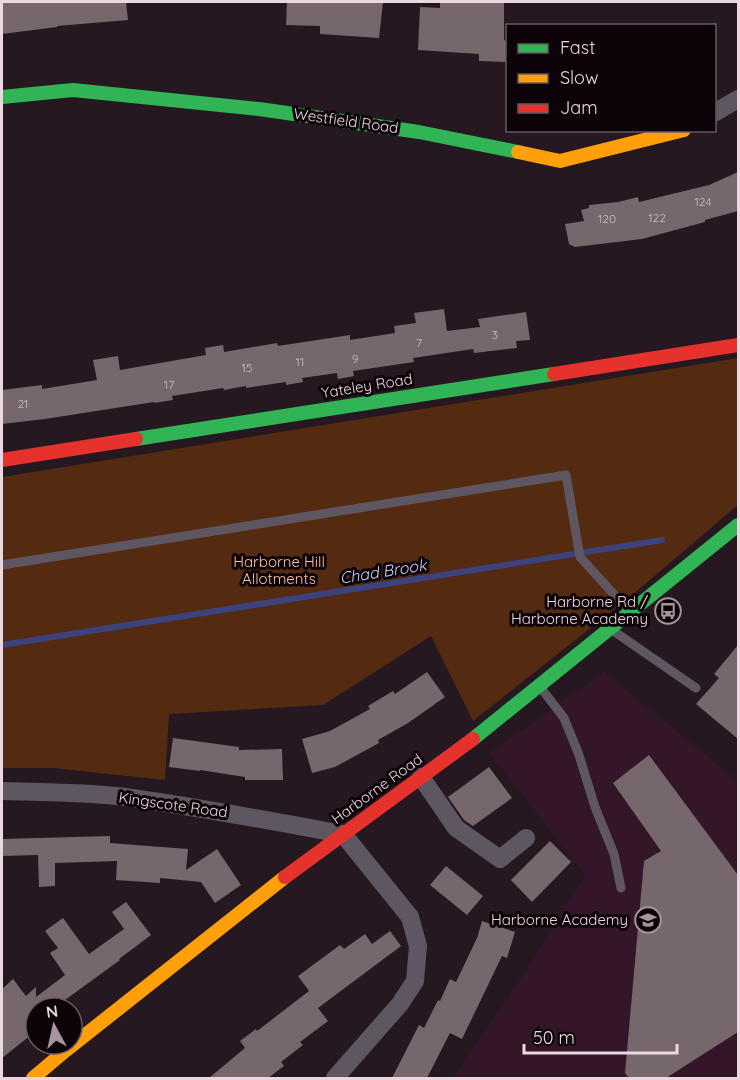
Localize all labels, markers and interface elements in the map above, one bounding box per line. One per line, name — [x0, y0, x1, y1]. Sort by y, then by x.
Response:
legend — [506, 24, 716, 132]
text: Fast — [560, 36, 595, 59]
text: Slow — [560, 66, 598, 89]
text: Jam — [560, 96, 598, 119]
street label: Westfield Road — [292, 104, 400, 137]
house number: 124 — [694, 194, 712, 209]
house number: 122 — [648, 210, 666, 225]
house number: 120 — [598, 211, 616, 226]
house number: 3 — [492, 327, 498, 342]
house number: 7 — [416, 335, 422, 350]
house number: 9 — [352, 351, 359, 366]
house number: 11 — [296, 354, 304, 369]
house number: 15 — [242, 360, 252, 375]
street label: Yateley Road — [320, 369, 414, 402]
house number: 17 — [164, 377, 174, 392]
house number: 21 — [17, 396, 29, 411]
park label: Harborne Hill Allotments — [233, 552, 325, 588]
water label: Chad Brook — [338, 554, 429, 588]
place label: Harborne Rd / Harborne Academy — [511, 592, 648, 628]
bus stop icon: Harborne Rd / Harborne Academy — [653, 596, 683, 626]
street label: Harborne Road — [327, 749, 426, 828]
street label: Kingscote Road — [117, 787, 229, 822]
school or university icon: Harborne Academy — [633, 905, 663, 935]
place label: Harborne Academy — [491, 910, 628, 929]
north arrow — [24, 996, 84, 1056]
text: N — [45, 1000, 59, 1022]
scale bar — [524, 1017, 677, 1055]
text: 50 m — [533, 1026, 575, 1049]

